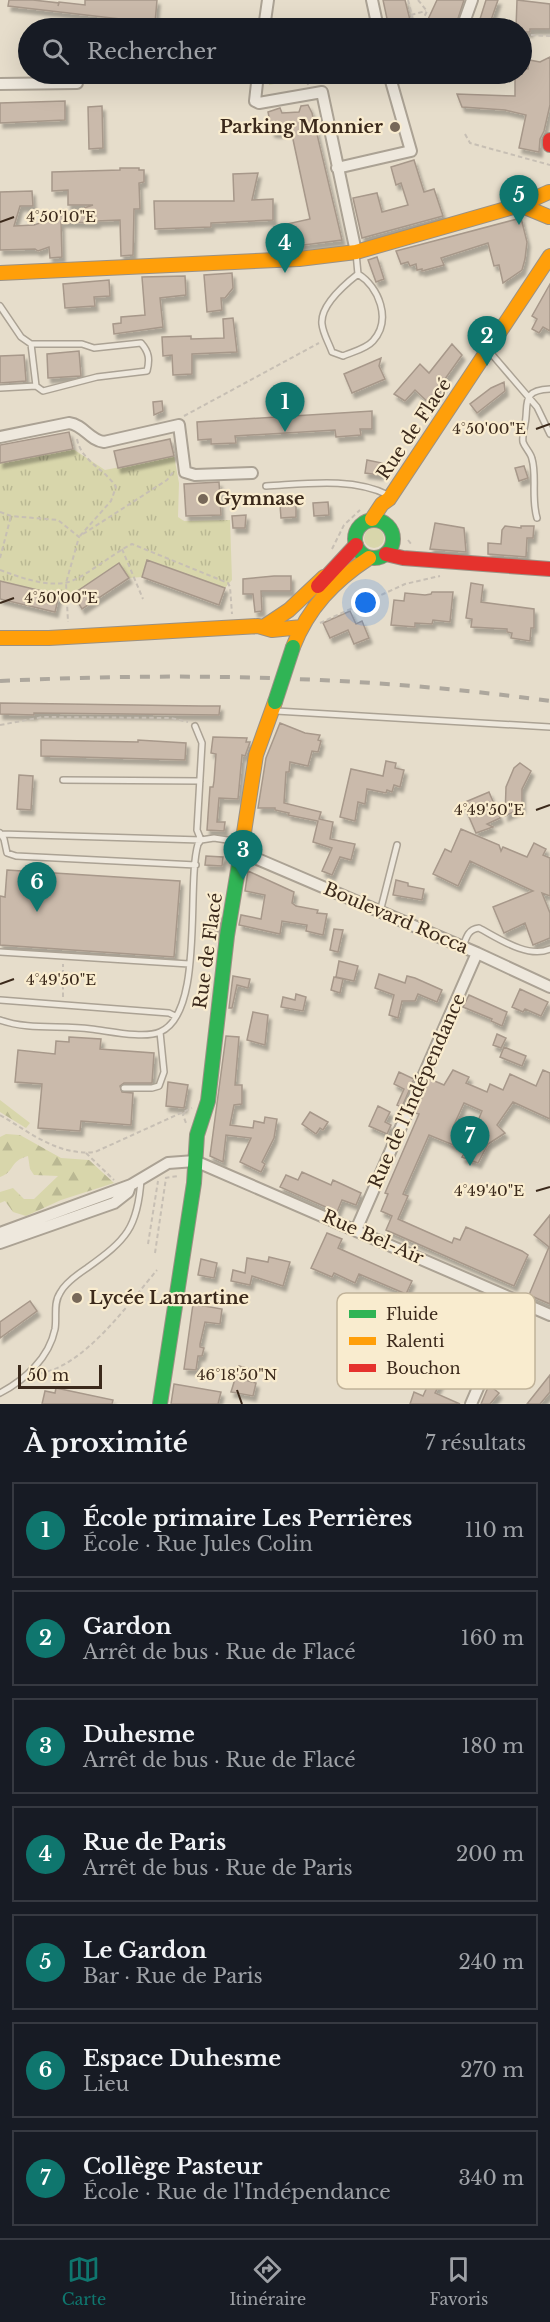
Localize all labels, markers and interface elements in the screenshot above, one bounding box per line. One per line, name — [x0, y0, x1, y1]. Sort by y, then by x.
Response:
search box — [18, 18, 532, 84]
icon: search — [39, 35, 72, 68]
text: Rechercher — [87, 38, 217, 65]
place label: Parking Monnier — [220, 116, 383, 138]
marker: Parking Monnier — [388, 120, 402, 134]
pin: 5 — [500, 176, 538, 225]
text: 4°50'10"E — [26, 207, 96, 226]
pin: 4 — [266, 224, 304, 273]
pin: 2 — [468, 316, 506, 366]
street label: Rue de Flacé — [372, 374, 456, 484]
pin: 1 — [266, 382, 304, 432]
text: 4°50'00"E — [452, 419, 526, 438]
place label: Gymnase — [215, 488, 305, 510]
marker: Gymnase — [196, 492, 210, 506]
text: 4°50'00"E — [24, 588, 98, 607]
your location — [351, 588, 380, 617]
text: 4°49'50"E — [454, 800, 524, 819]
pin: 3 — [224, 830, 262, 880]
pin: 6 — [18, 862, 57, 912]
street label: Boulevard Rocca — [320, 878, 472, 958]
street label: Rue de Flacé — [189, 891, 227, 1011]
text: 4°49'50"E — [26, 970, 96, 989]
street label: Rue de l'Indépendance — [364, 990, 470, 1192]
pin: 7 — [450, 1116, 490, 1166]
text: 4°49'40"E — [454, 1181, 524, 1200]
street label: Rue Bel-Air — [319, 1205, 427, 1269]
place label: Lycée Lamartine — [89, 1287, 249, 1309]
marker: Lycée Lamartine — [70, 1291, 84, 1305]
legend — [337, 1293, 535, 1389]
text: Fluide — [386, 1304, 438, 1324]
text: Ralenti — [386, 1331, 445, 1351]
text: Bouchon — [386, 1358, 461, 1378]
scale bar — [18, 1362, 102, 1390]
text: 50 m — [27, 1365, 69, 1385]
text: 46°18'50"N — [197, 1365, 277, 1384]
text: À proximité — [24, 1427, 188, 1459]
text: 7 résultats — [425, 1431, 526, 1455]
text: École primaire Les Perrières — [83, 1505, 412, 1532]
text: 1 — [41, 1518, 50, 1542]
text: 110 m — [465, 1518, 524, 1542]
text: École · Rue Jules Colin — [83, 1532, 313, 1556]
text: Gardon — [83, 1613, 172, 1640]
text: 2 — [39, 1626, 52, 1650]
text: 160 m — [461, 1626, 524, 1650]
text: Arrêt de bus · Rue de Flacé — [83, 1640, 356, 1664]
text: Duhesme — [83, 1721, 195, 1748]
text: 3 — [39, 1734, 52, 1758]
text: 180 m — [461, 1734, 524, 1758]
text: Arrêt de bus · Rue de Flacé — [83, 1748, 356, 1772]
text: Rue de Paris — [83, 1829, 226, 1856]
text: 4 — [39, 1842, 52, 1866]
text: 200 m — [456, 1842, 524, 1866]
text: Arrêt de bus · Rue de Paris — [83, 1856, 353, 1880]
text: Le Gardon — [83, 1937, 207, 1964]
text: 5 — [40, 1950, 51, 1974]
text: 240 m — [459, 1950, 524, 1974]
text: Bar · Rue de Paris — [83, 1964, 263, 1988]
text: Espace Duhesme — [83, 2045, 281, 2072]
text: 6 — [39, 2058, 52, 2082]
text: 270 m — [460, 2058, 524, 2082]
text: Lieu — [83, 2072, 129, 2096]
text: Collège Pasteur — [83, 2153, 262, 2180]
text: 7 — [40, 2166, 51, 2190]
text: 340 m — [459, 2166, 524, 2190]
text: École · Rue de l'Indépendance — [83, 2180, 391, 2204]
tab: Carte — [62, 2253, 106, 2309]
tab: Itinéraire — [229, 2253, 306, 2309]
tab: Favoris — [429, 2253, 488, 2309]

